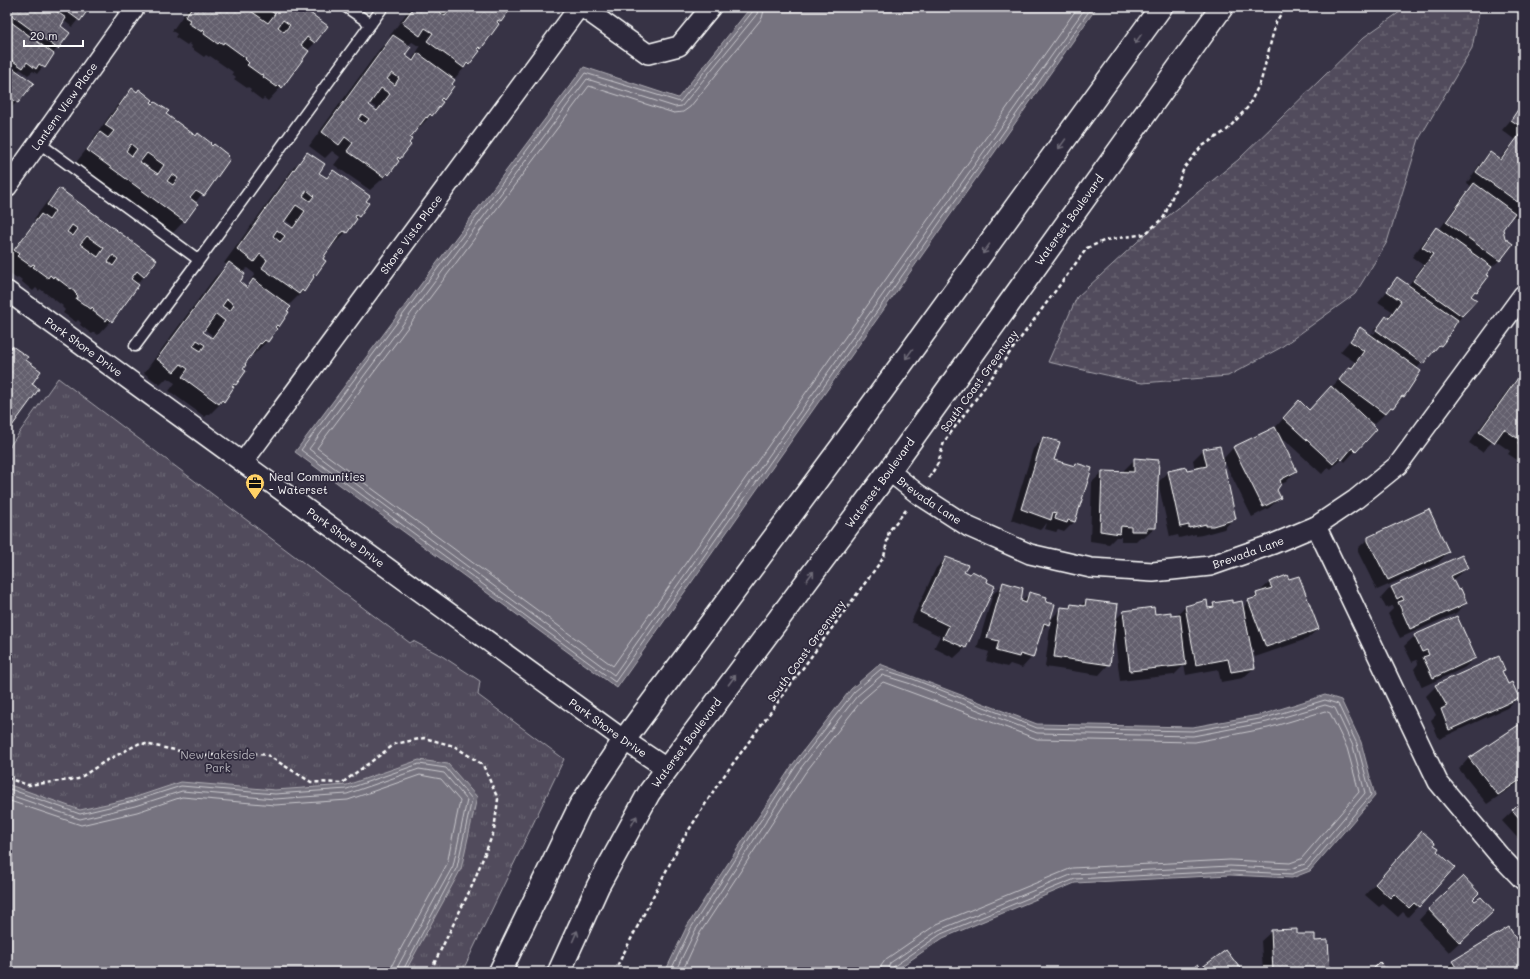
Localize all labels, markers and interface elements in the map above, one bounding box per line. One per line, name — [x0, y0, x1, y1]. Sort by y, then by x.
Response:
scale bar — [24, 22, 83, 48]
text: 20 m — [30, 27, 58, 43]
one-way arrow — [1134, 33, 1142, 44]
street label: Lantern View Place — [28, 59, 100, 153]
one-way arrow — [1058, 138, 1066, 149]
street label: Waterset Boulevard — [1031, 171, 1106, 268]
street label: Shore Vista Place — [376, 191, 445, 277]
one-way arrow — [981, 243, 990, 254]
street label: Park Shore Drive — [42, 313, 126, 380]
street label: South Coast Greenway — [936, 326, 1021, 435]
one-way arrow — [905, 348, 913, 359]
street label: Waterset Boulevard — [841, 435, 918, 531]
place label: Neal Communities - Waterset — [269, 469, 365, 497]
office icon: Neal Communities - Waterset — [244, 472, 266, 500]
street label: Brevada Lane — [895, 473, 965, 527]
street label: Park Shore Drive — [304, 504, 388, 571]
street label: Brevada Lane — [1210, 532, 1286, 572]
one-way arrow — [806, 571, 814, 582]
street label: South Coast Greenway — [763, 596, 848, 705]
one-way arrow — [728, 675, 737, 686]
street label: Park Shore Drive — [566, 695, 650, 760]
street label: Waterset Boulevard — [648, 695, 724, 791]
park label: New Lakeside Park — [181, 747, 256, 775]
one-way arrow — [630, 815, 638, 827]
one-way arrow — [572, 931, 579, 943]

